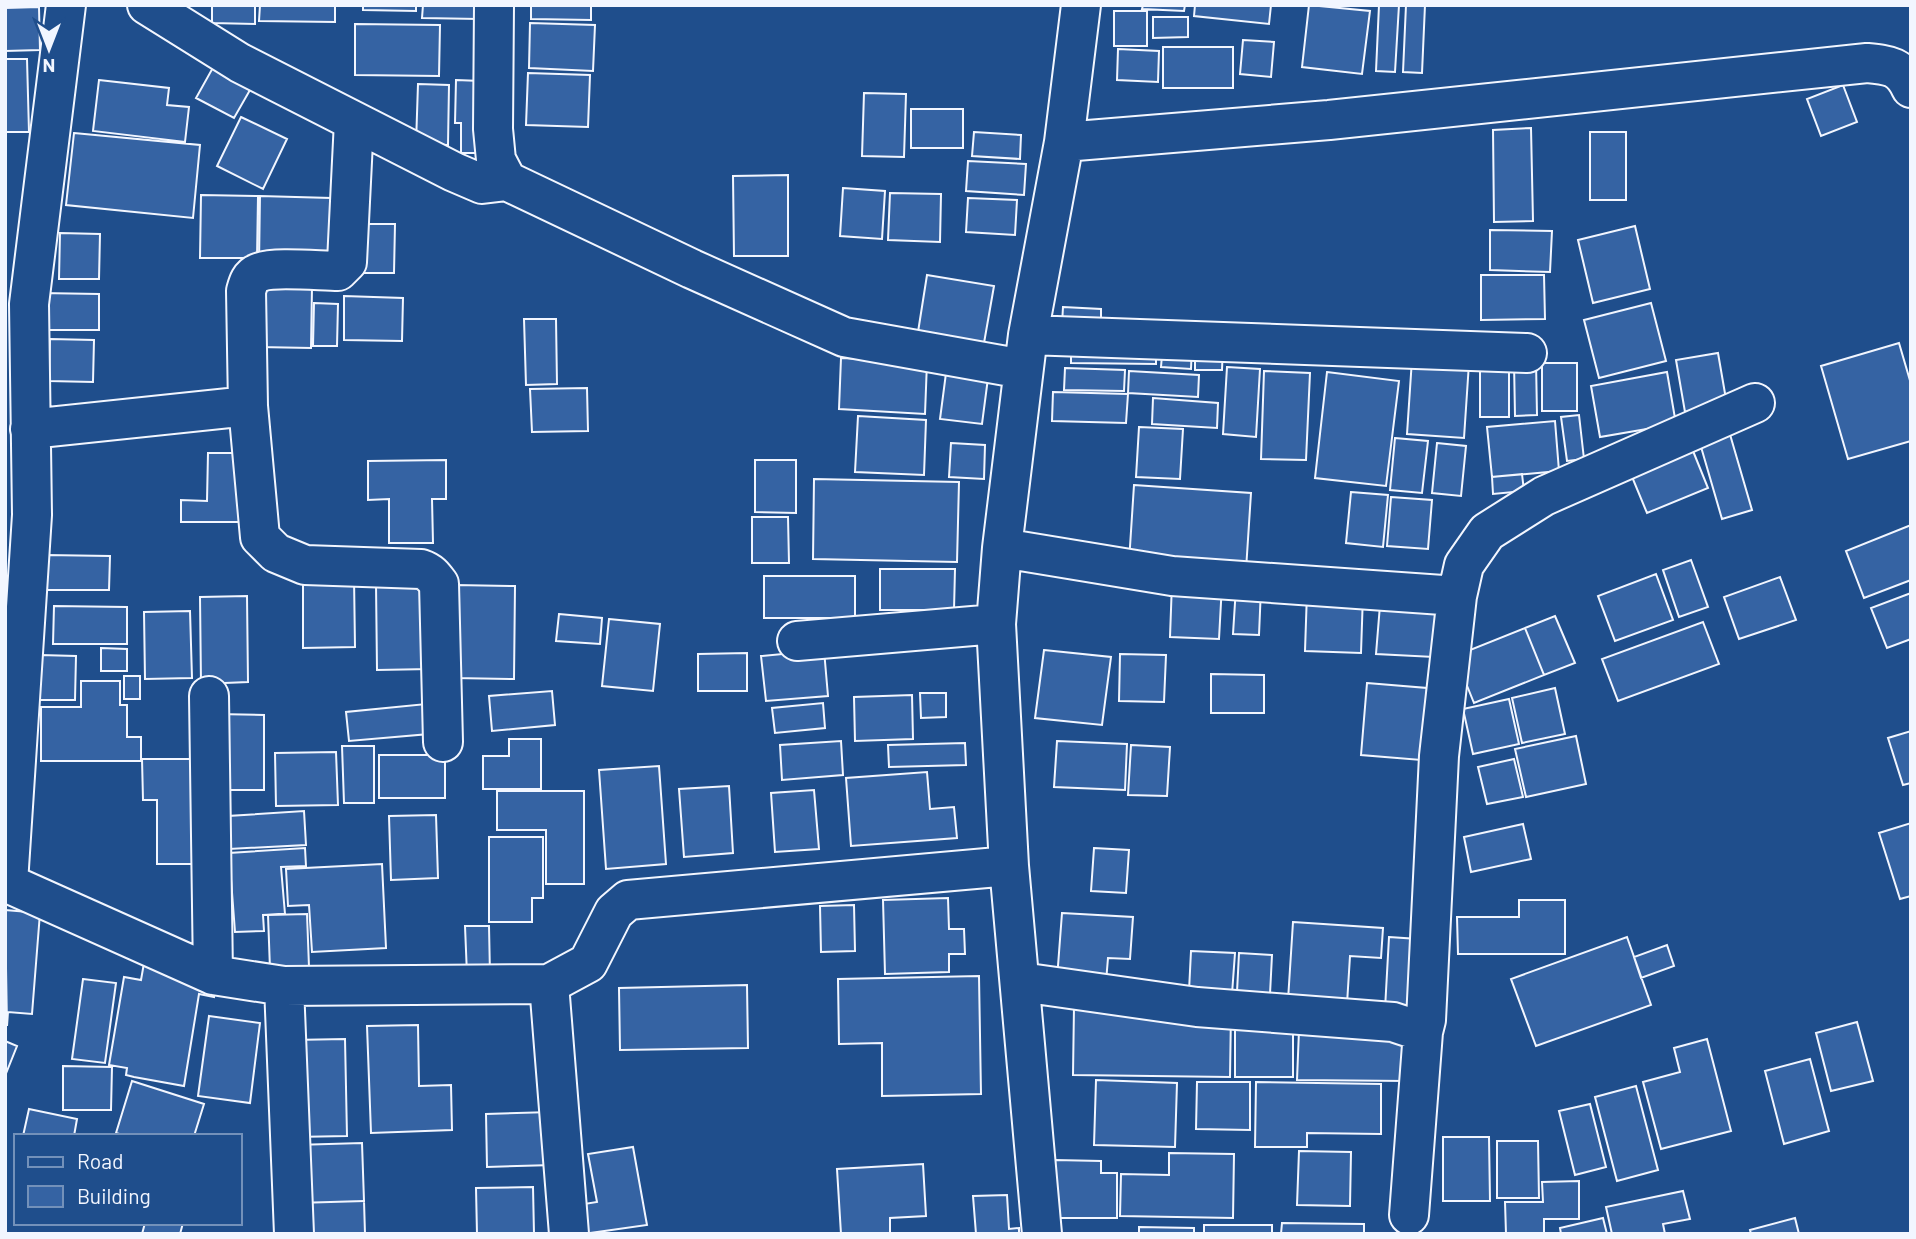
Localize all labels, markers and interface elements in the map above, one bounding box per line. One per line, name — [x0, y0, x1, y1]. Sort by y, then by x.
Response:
north arrow — [14, 14, 84, 84]
text: N — [43, 55, 55, 78]
legend — [14, 1134, 242, 1225]
text: Road — [77, 1148, 123, 1173]
text: Building — [77, 1183, 151, 1208]

